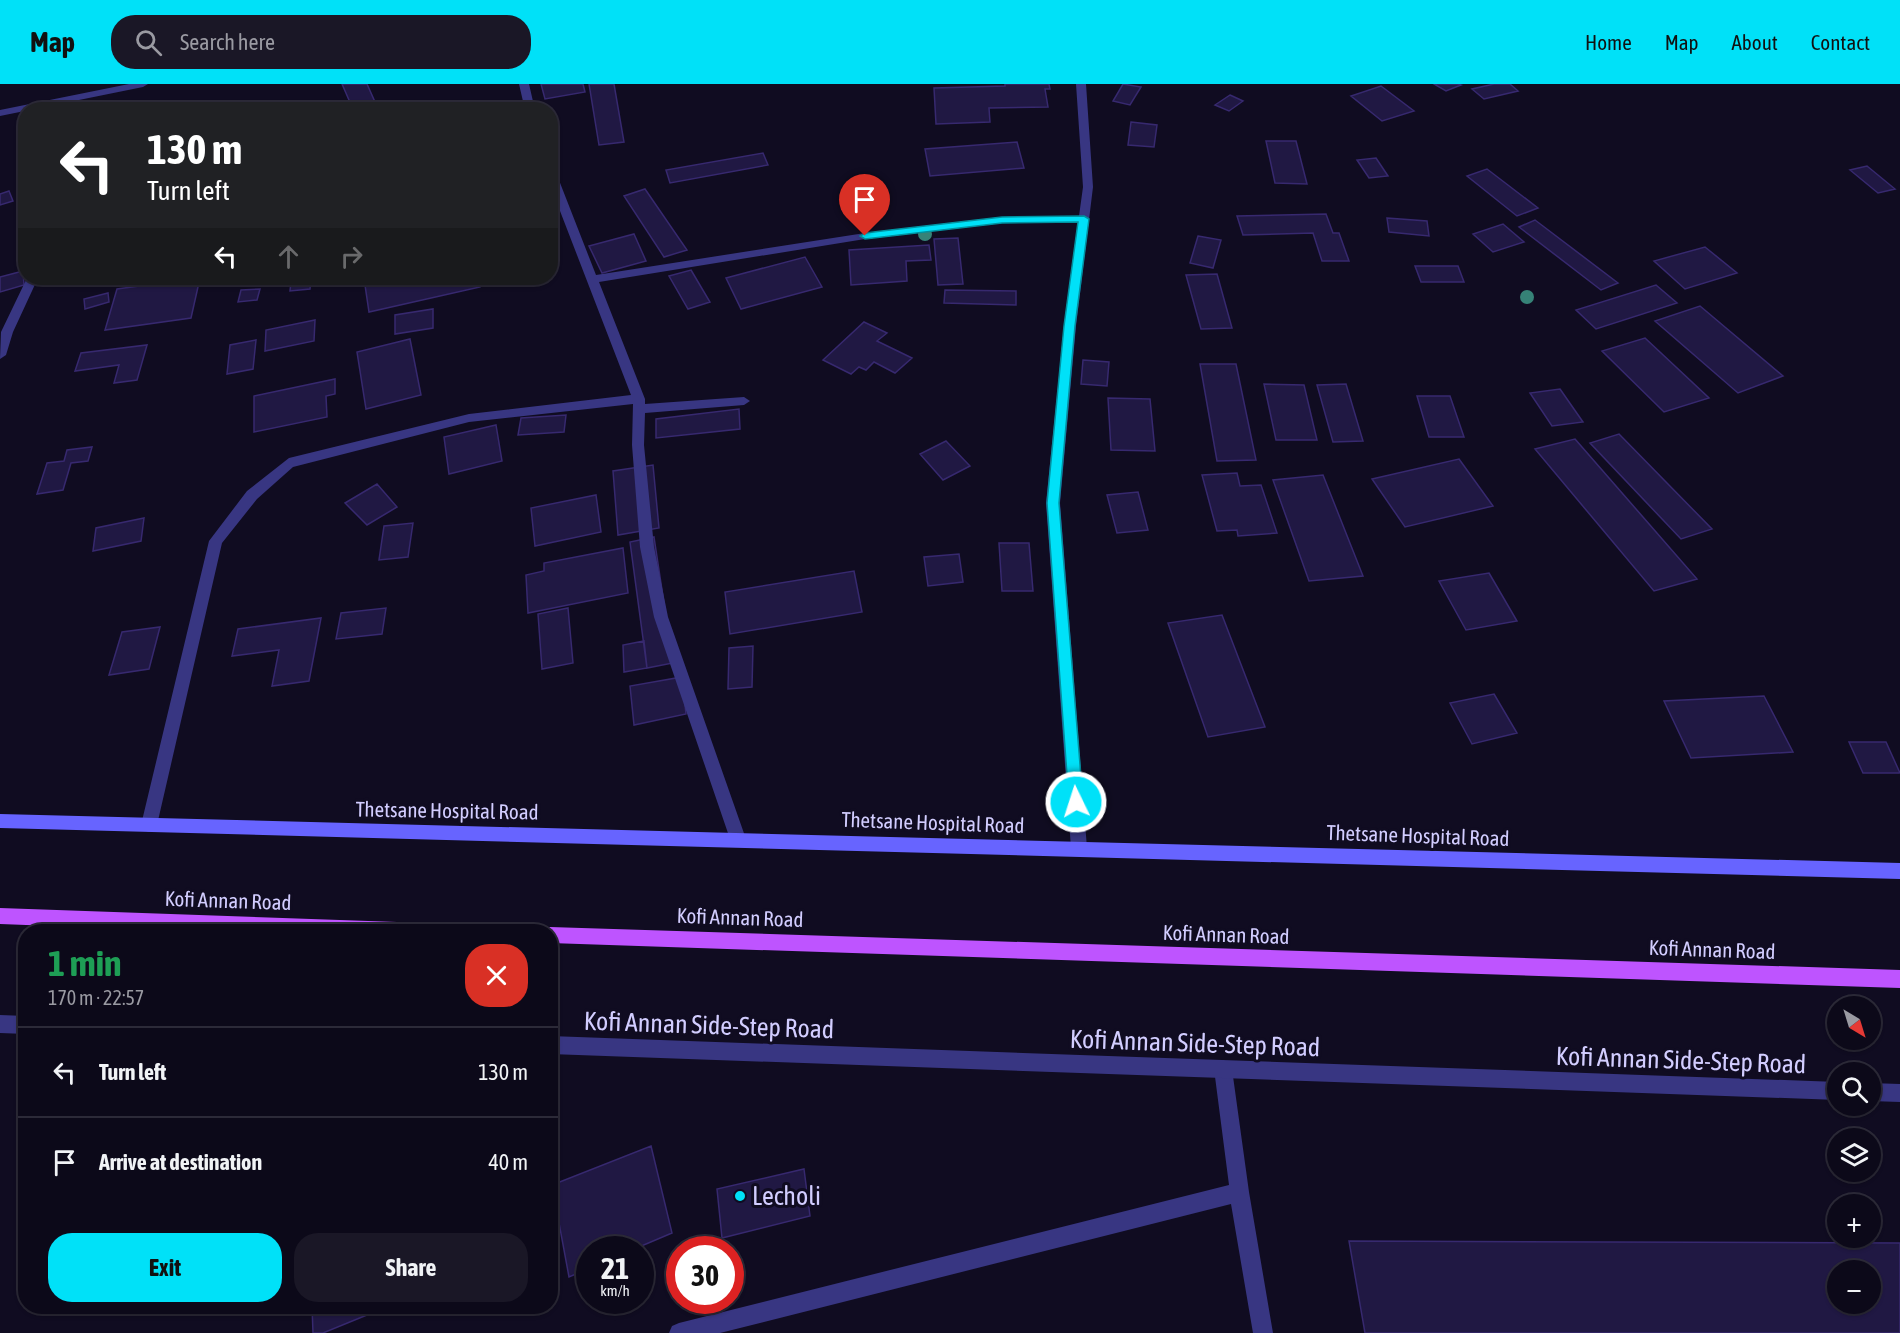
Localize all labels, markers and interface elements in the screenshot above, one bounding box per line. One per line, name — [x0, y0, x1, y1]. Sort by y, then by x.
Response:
search box — [111, 15, 531, 69]
text: Map — [30, 26, 75, 58]
icon: search — [132, 26, 165, 59]
text: Search here — [180, 29, 275, 55]
text: Home — [1585, 30, 1632, 54]
text: Map — [1665, 30, 1699, 54]
text: About — [1732, 30, 1778, 54]
text: Contact — [1811, 30, 1870, 54]
text: 130 m — [147, 125, 242, 173]
icon: left — [48, 126, 126, 204]
pin — [839, 174, 890, 236]
text: Turn left — [147, 175, 230, 206]
icon: arrive — [848, 183, 881, 216]
icon: left — [209, 240, 242, 273]
icon: ahead — [272, 240, 305, 273]
icon: right — [335, 240, 368, 273]
position arrow — [1044, 770, 1108, 834]
street label: Thetsane Hospital Road — [355, 796, 539, 824]
street label: Thetsane Hospital Road — [841, 807, 1025, 837]
street label: Thetsane Hospital Road — [1326, 820, 1510, 850]
street label: Kofi Annan Road — [164, 886, 292, 914]
street label: Kofi Annan Road — [676, 903, 804, 931]
street label: Kofi Annan Road — [1162, 920, 1290, 948]
street label: Kofi Annan Road — [1648, 935, 1776, 963]
text: 1 min — [48, 942, 122, 984]
button: close — [465, 944, 528, 1007]
text: 170 m · 22:57 — [48, 986, 144, 1009]
north arrow — [1827, 996, 1881, 1050]
map controls — [1827, 996, 1881, 1314]
street label: Kofi Annan Side-Step Road — [583, 1006, 835, 1044]
street label: Kofi Annan Side-Step Road — [1069, 1024, 1321, 1062]
street label: Kofi Annan Side-Step Road — [1555, 1041, 1807, 1079]
icon: left — [48, 1056, 81, 1089]
text: Turn left — [99, 1059, 166, 1085]
text: 130 m — [478, 1059, 528, 1085]
button: search — [1827, 1062, 1881, 1116]
button: layers — [1827, 1128, 1881, 1182]
icon: arrive — [48, 1146, 81, 1179]
text: Arrive at destination — [99, 1149, 262, 1175]
text: 40 m — [488, 1149, 528, 1175]
place label: Lecholi — [752, 1181, 821, 1211]
marker: Lecholi — [733, 1189, 747, 1203]
button: + — [1827, 1194, 1881, 1248]
button: Exit — [48, 1233, 282, 1302]
button: Share — [294, 1233, 528, 1302]
speed limit sign: 30 — [666, 1236, 744, 1314]
text: 21 — [601, 1251, 629, 1285]
button: − — [1827, 1260, 1881, 1314]
text: km/h — [600, 1282, 630, 1299]

